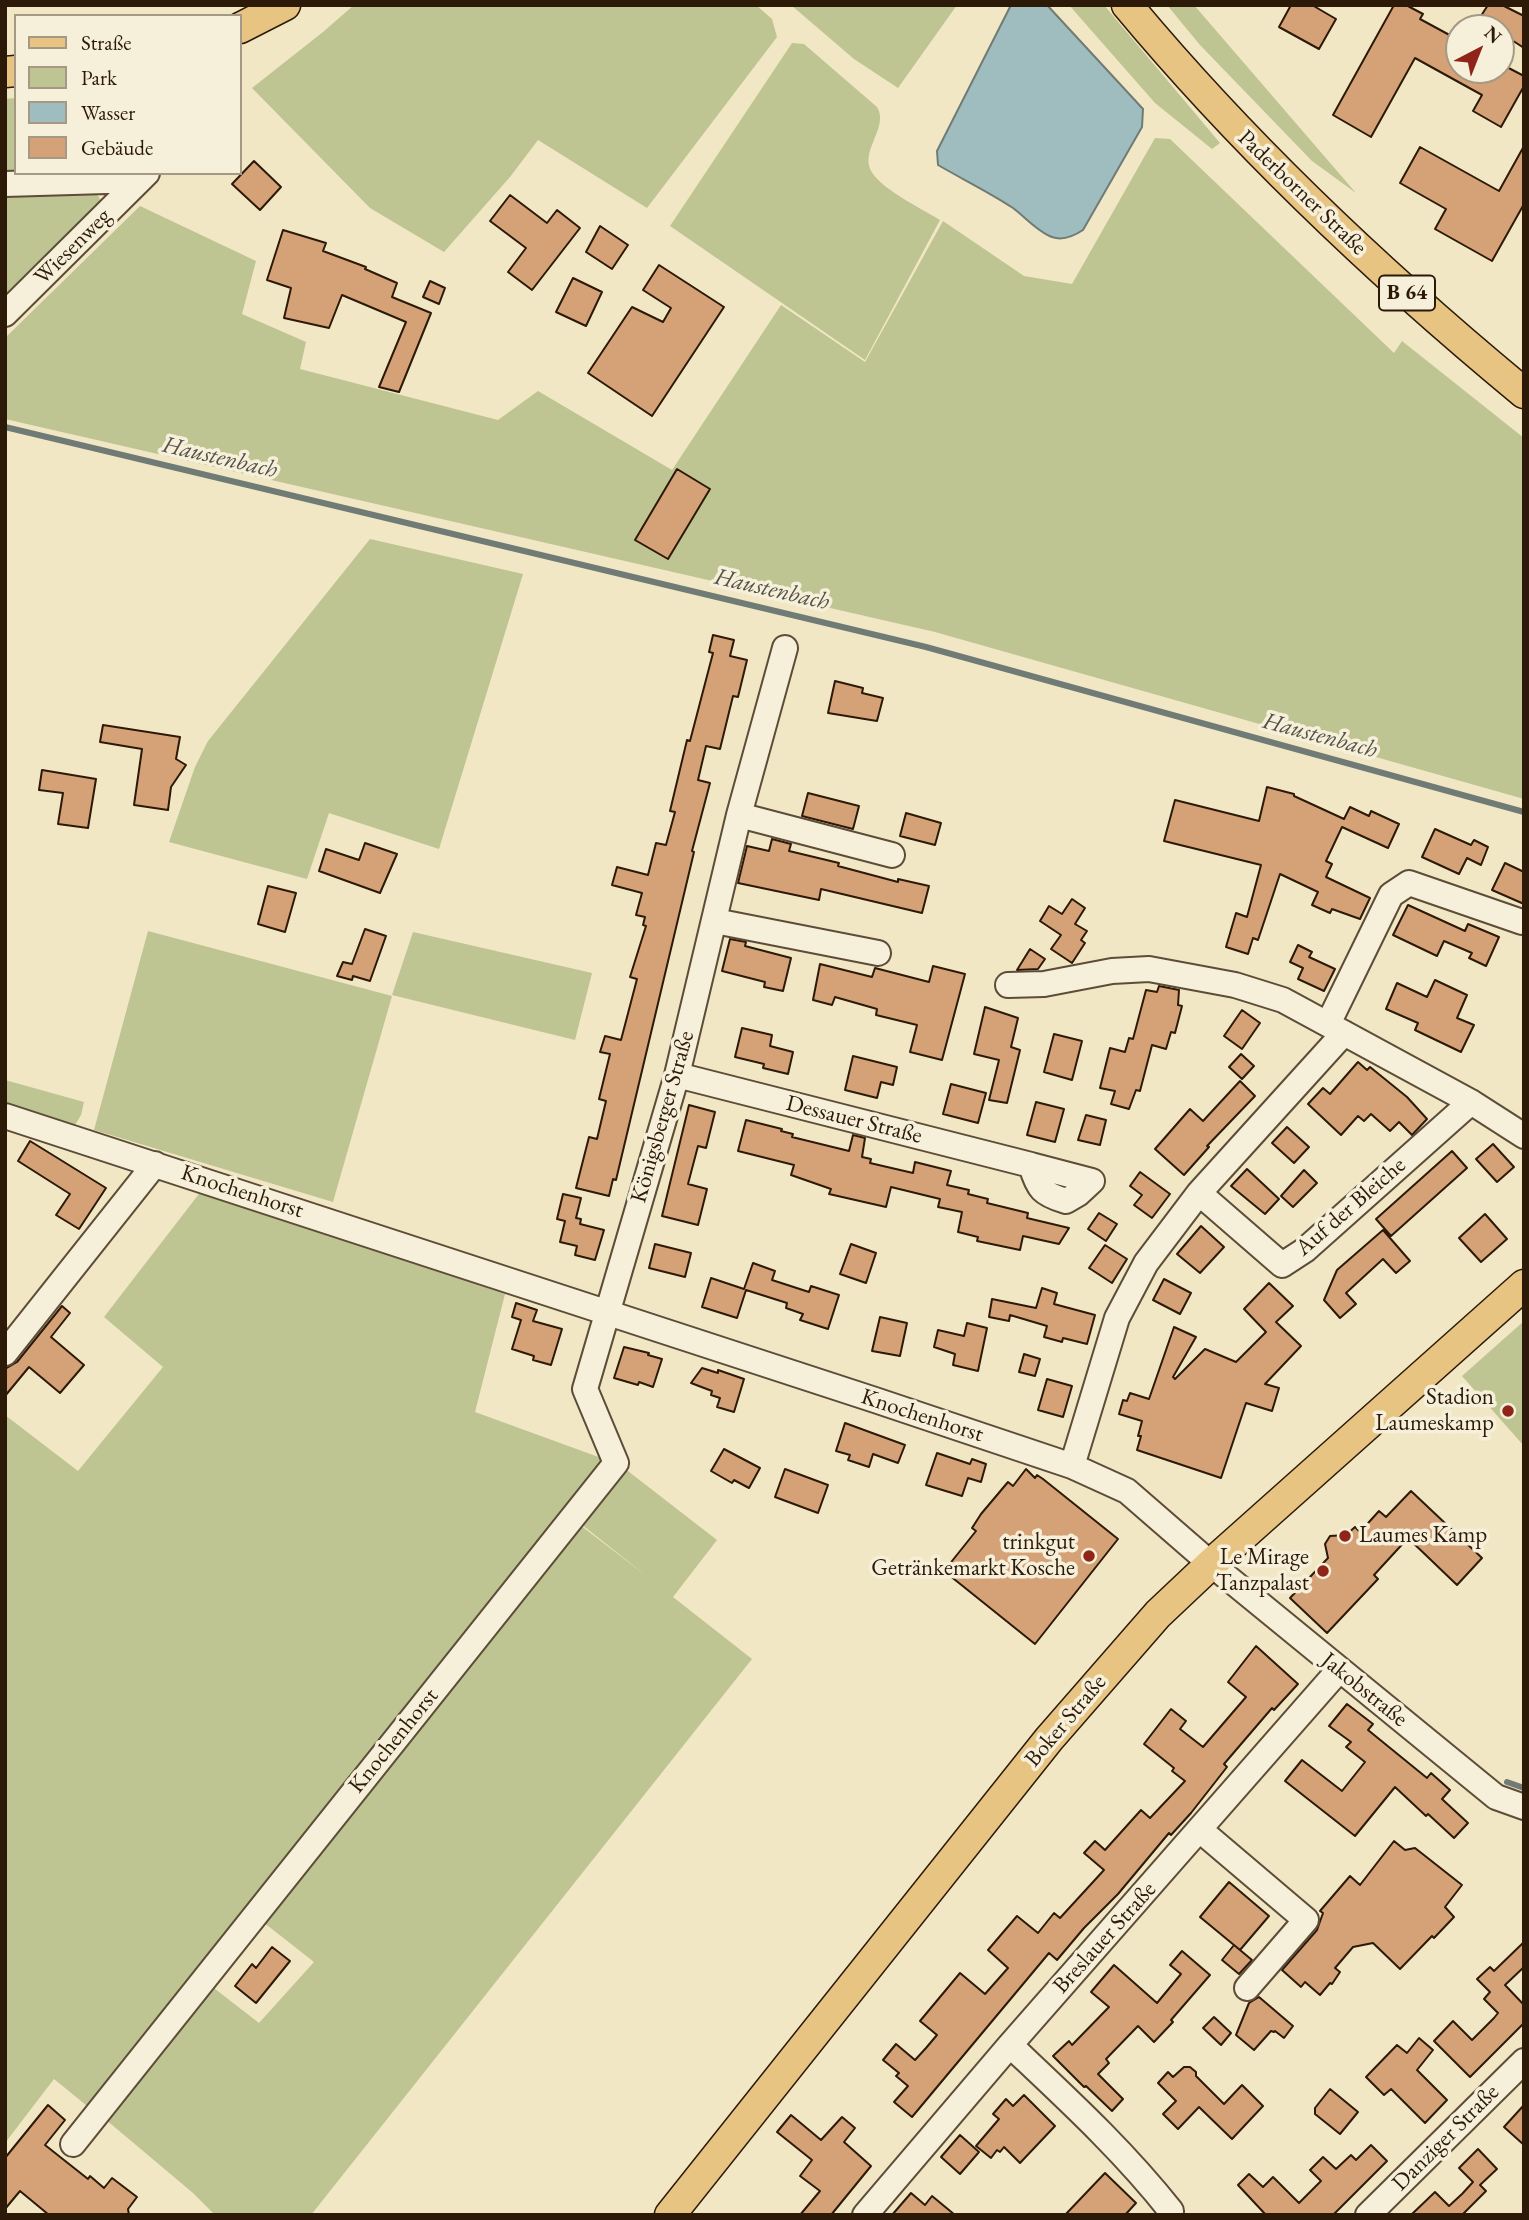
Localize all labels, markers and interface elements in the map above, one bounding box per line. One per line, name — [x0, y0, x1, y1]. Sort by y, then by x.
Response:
legend — [14, 14, 242, 175]
north arrow — [1445, 14, 1515, 84]
text: N — [1479, 20, 1507, 49]
text: Straße — [81, 29, 132, 56]
text: Park — [81, 64, 117, 91]
text: Wasser — [81, 99, 135, 126]
street label: Paderborner Straße — [1232, 124, 1372, 262]
text: Gebäude — [81, 134, 153, 161]
street label: Wiesenweg — [29, 203, 117, 291]
road number: B 64 — [1379, 276, 1435, 310]
water label: Haustenbach — [160, 431, 280, 485]
water label: Haustenbach — [712, 563, 832, 617]
water label: Haustenbach — [1260, 707, 1380, 765]
street label: Königsberger Straße — [625, 1028, 701, 1206]
street label: Dessauer Straße — [783, 1090, 925, 1150]
street label: Auf der Bleiche — [1290, 1152, 1412, 1262]
street label: Knochenhorst — [177, 1159, 307, 1225]
street label: Knochenhorst — [857, 1383, 987, 1449]
place label: Stadion Laumeskamp — [1375, 1384, 1494, 1438]
marker: Stadion Laumeskamp — [1500, 1403, 1516, 1419]
place label: Laumes Kamp — [1359, 1522, 1487, 1550]
marker: Laumes Kamp — [1337, 1528, 1353, 1544]
place label: trinkgut Getränkemarkt Kosche — [871, 1529, 1075, 1583]
place label: Le Mirage Tanzpalast — [1216, 1544, 1309, 1598]
marker: trinkgut Getränkemarkt Kosche — [1081, 1548, 1097, 1564]
marker: Le Mirage Tanzpalast — [1315, 1563, 1331, 1579]
street label: Jakobstraße — [1315, 1647, 1413, 1733]
street label: Boker Straße — [1019, 1669, 1113, 1773]
street label: Knochenhorst — [343, 1683, 445, 1799]
street label: Breslauer Straße — [1048, 1876, 1162, 2000]
street label: Danziger Straße — [1387, 2079, 1505, 2197]

